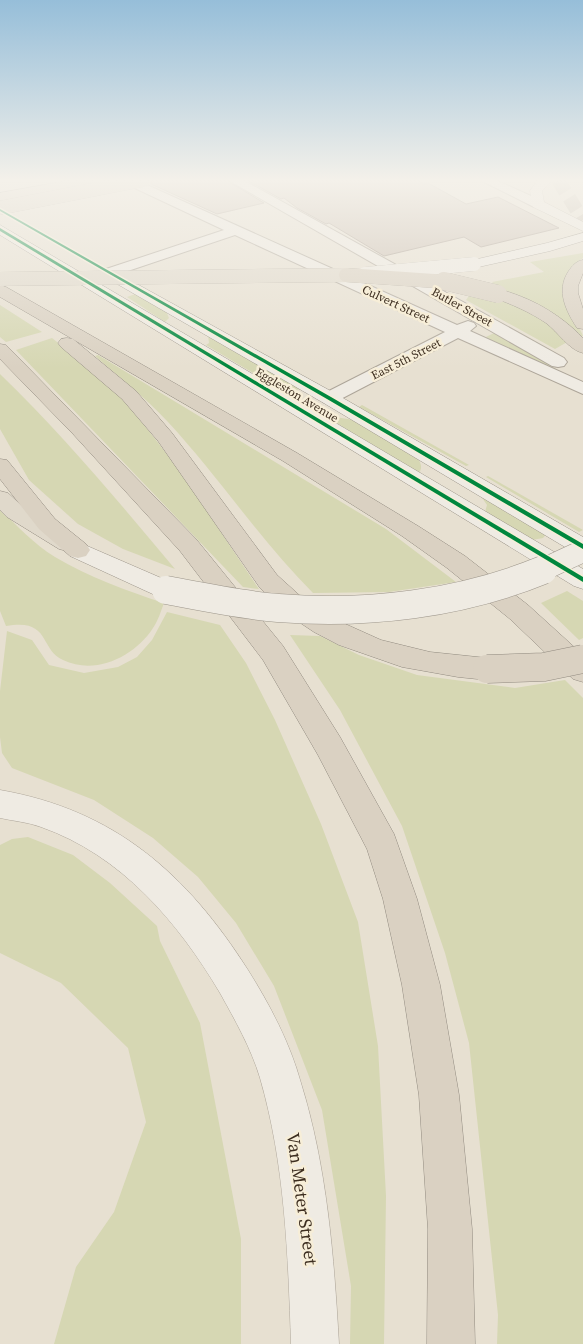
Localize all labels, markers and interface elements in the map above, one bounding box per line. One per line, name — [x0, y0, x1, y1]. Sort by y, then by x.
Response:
street label: Culvert Street — [360, 281, 432, 327]
street label: Butler Street — [429, 284, 495, 330]
street label: East 5th Street — [368, 335, 444, 383]
street label: Eggleston Avenue — [253, 364, 341, 426]
street label: Van Meter Street — [281, 1131, 324, 1267]

